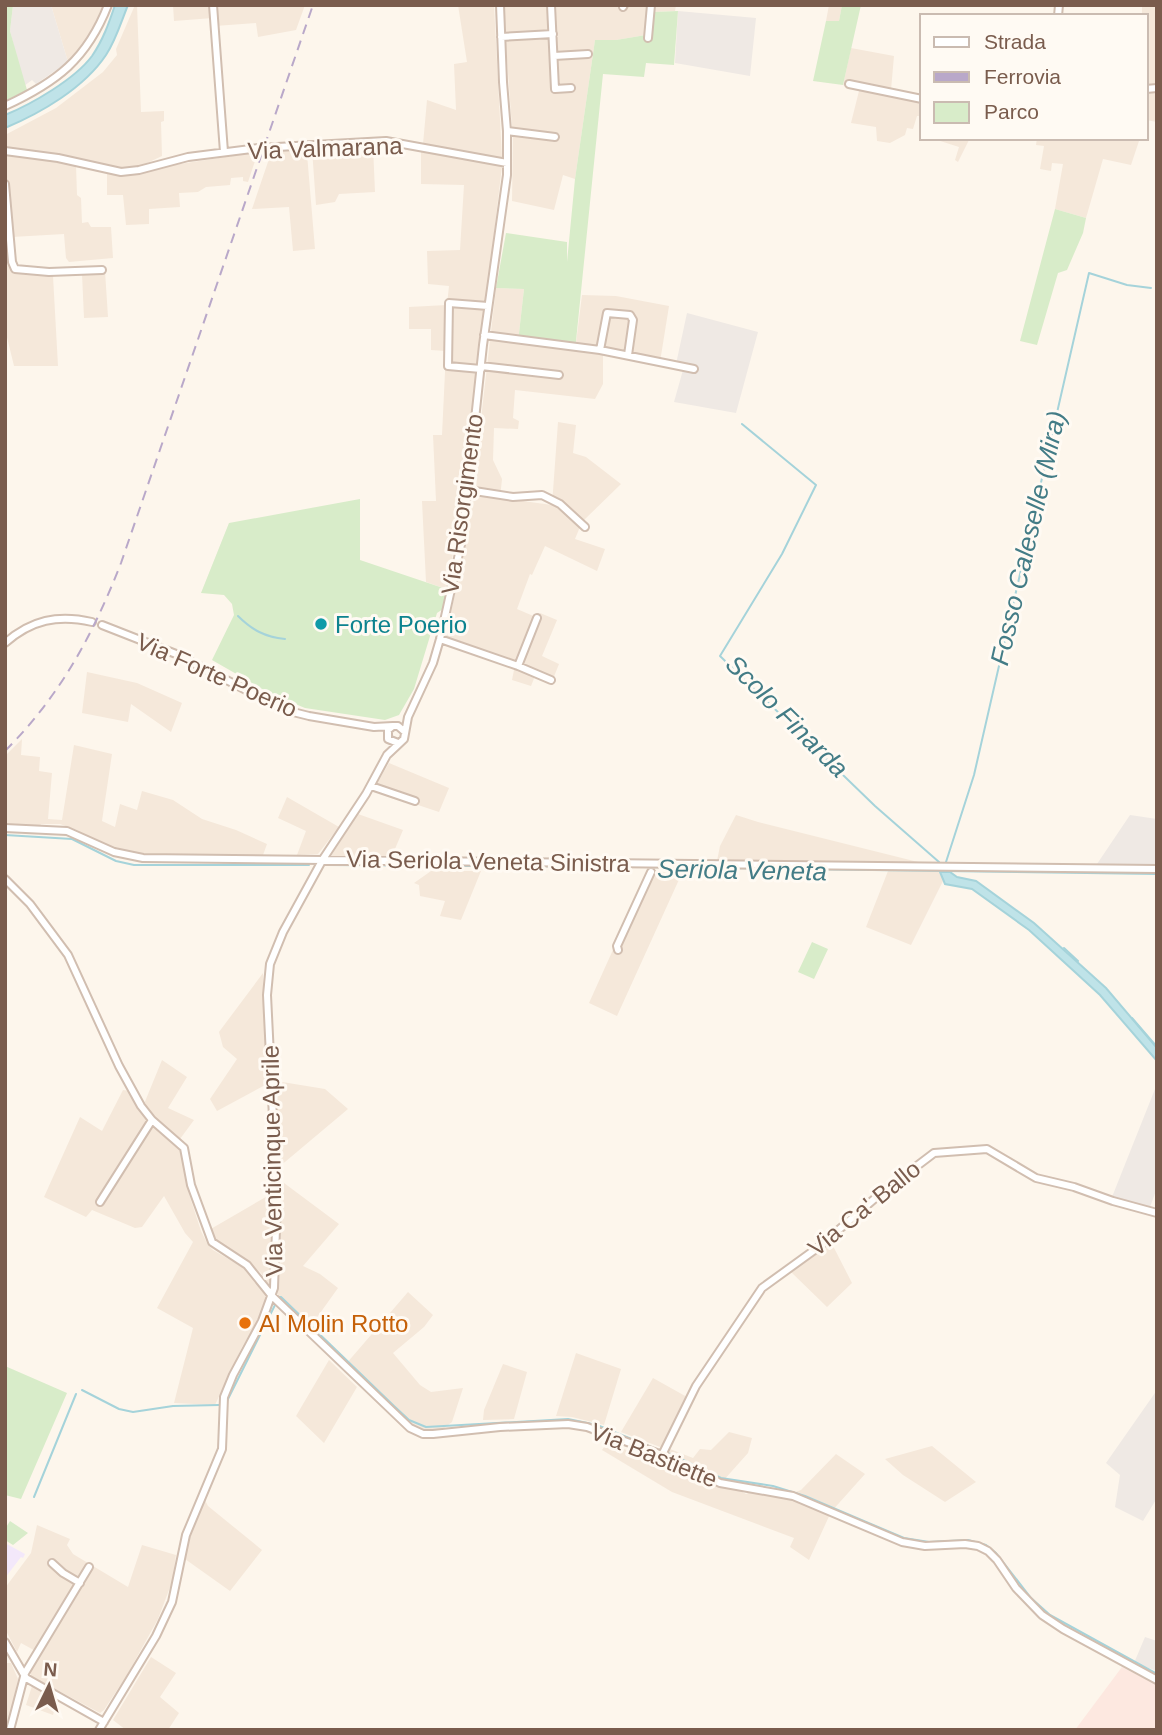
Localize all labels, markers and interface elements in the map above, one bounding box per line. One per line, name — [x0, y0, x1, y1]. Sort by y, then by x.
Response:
legend — [920, 14, 1148, 140]
text: Strada — [984, 30, 1046, 53]
text: Ferrovia — [984, 65, 1061, 88]
text: Parco — [984, 100, 1039, 123]
street label: Via Valmarana — [247, 132, 404, 164]
water label: Fosso Caleselle (Mira) — [984, 408, 1072, 668]
street label: Via Risorgimento — [436, 412, 488, 596]
place label: Forte Poerio — [335, 611, 467, 638]
marker: Forte Poerio — [313, 616, 329, 632]
street label: Via Forte Poerio — [132, 627, 302, 723]
water label: Scolo Finarda — [720, 649, 854, 783]
street label: Via Seriola Veneta Sinistra — [346, 845, 631, 877]
water label: Seriola Veneta — [657, 854, 827, 886]
street label: Via Venticinque Aprile — [256, 1045, 288, 1277]
street label: Via Ca' Ballo — [803, 1155, 925, 1261]
place label: Al Molin Rotto — [259, 1310, 408, 1337]
marker: Al Molin Rotto — [237, 1315, 253, 1331]
street label: Via Bastiette — [587, 1417, 721, 1493]
north arrow — [14, 1651, 84, 1721]
text: N — [43, 1659, 58, 1681]

